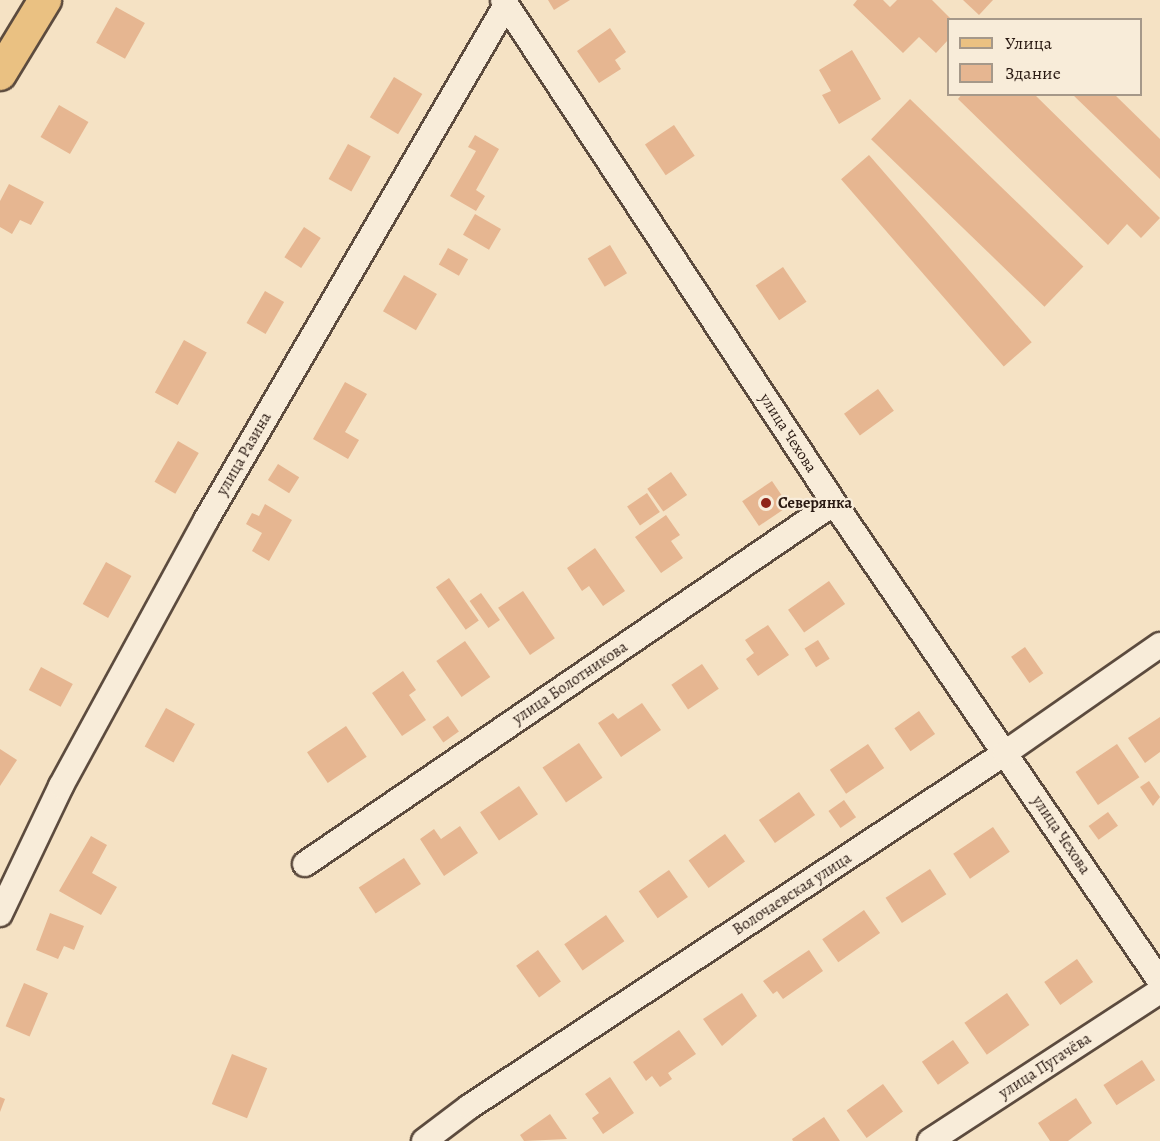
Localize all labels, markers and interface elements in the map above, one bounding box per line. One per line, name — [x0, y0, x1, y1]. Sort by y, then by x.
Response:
legend — [947, 18, 1142, 96]
text: Улица — [1005, 31, 1052, 55]
text: Здание — [1005, 61, 1061, 85]
street label: улица Чехова — [755, 390, 821, 476]
street label: улица Разина — [212, 409, 276, 499]
place label: Северянка — [778, 493, 852, 513]
marker: Северянка — [759, 496, 773, 510]
street label: улица Болотникова — [509, 637, 631, 729]
street label: улица Чехова — [1028, 792, 1094, 878]
street label: Волочаевская улица — [729, 849, 855, 939]
street label: улица Пугачёва — [995, 1029, 1095, 1103]

